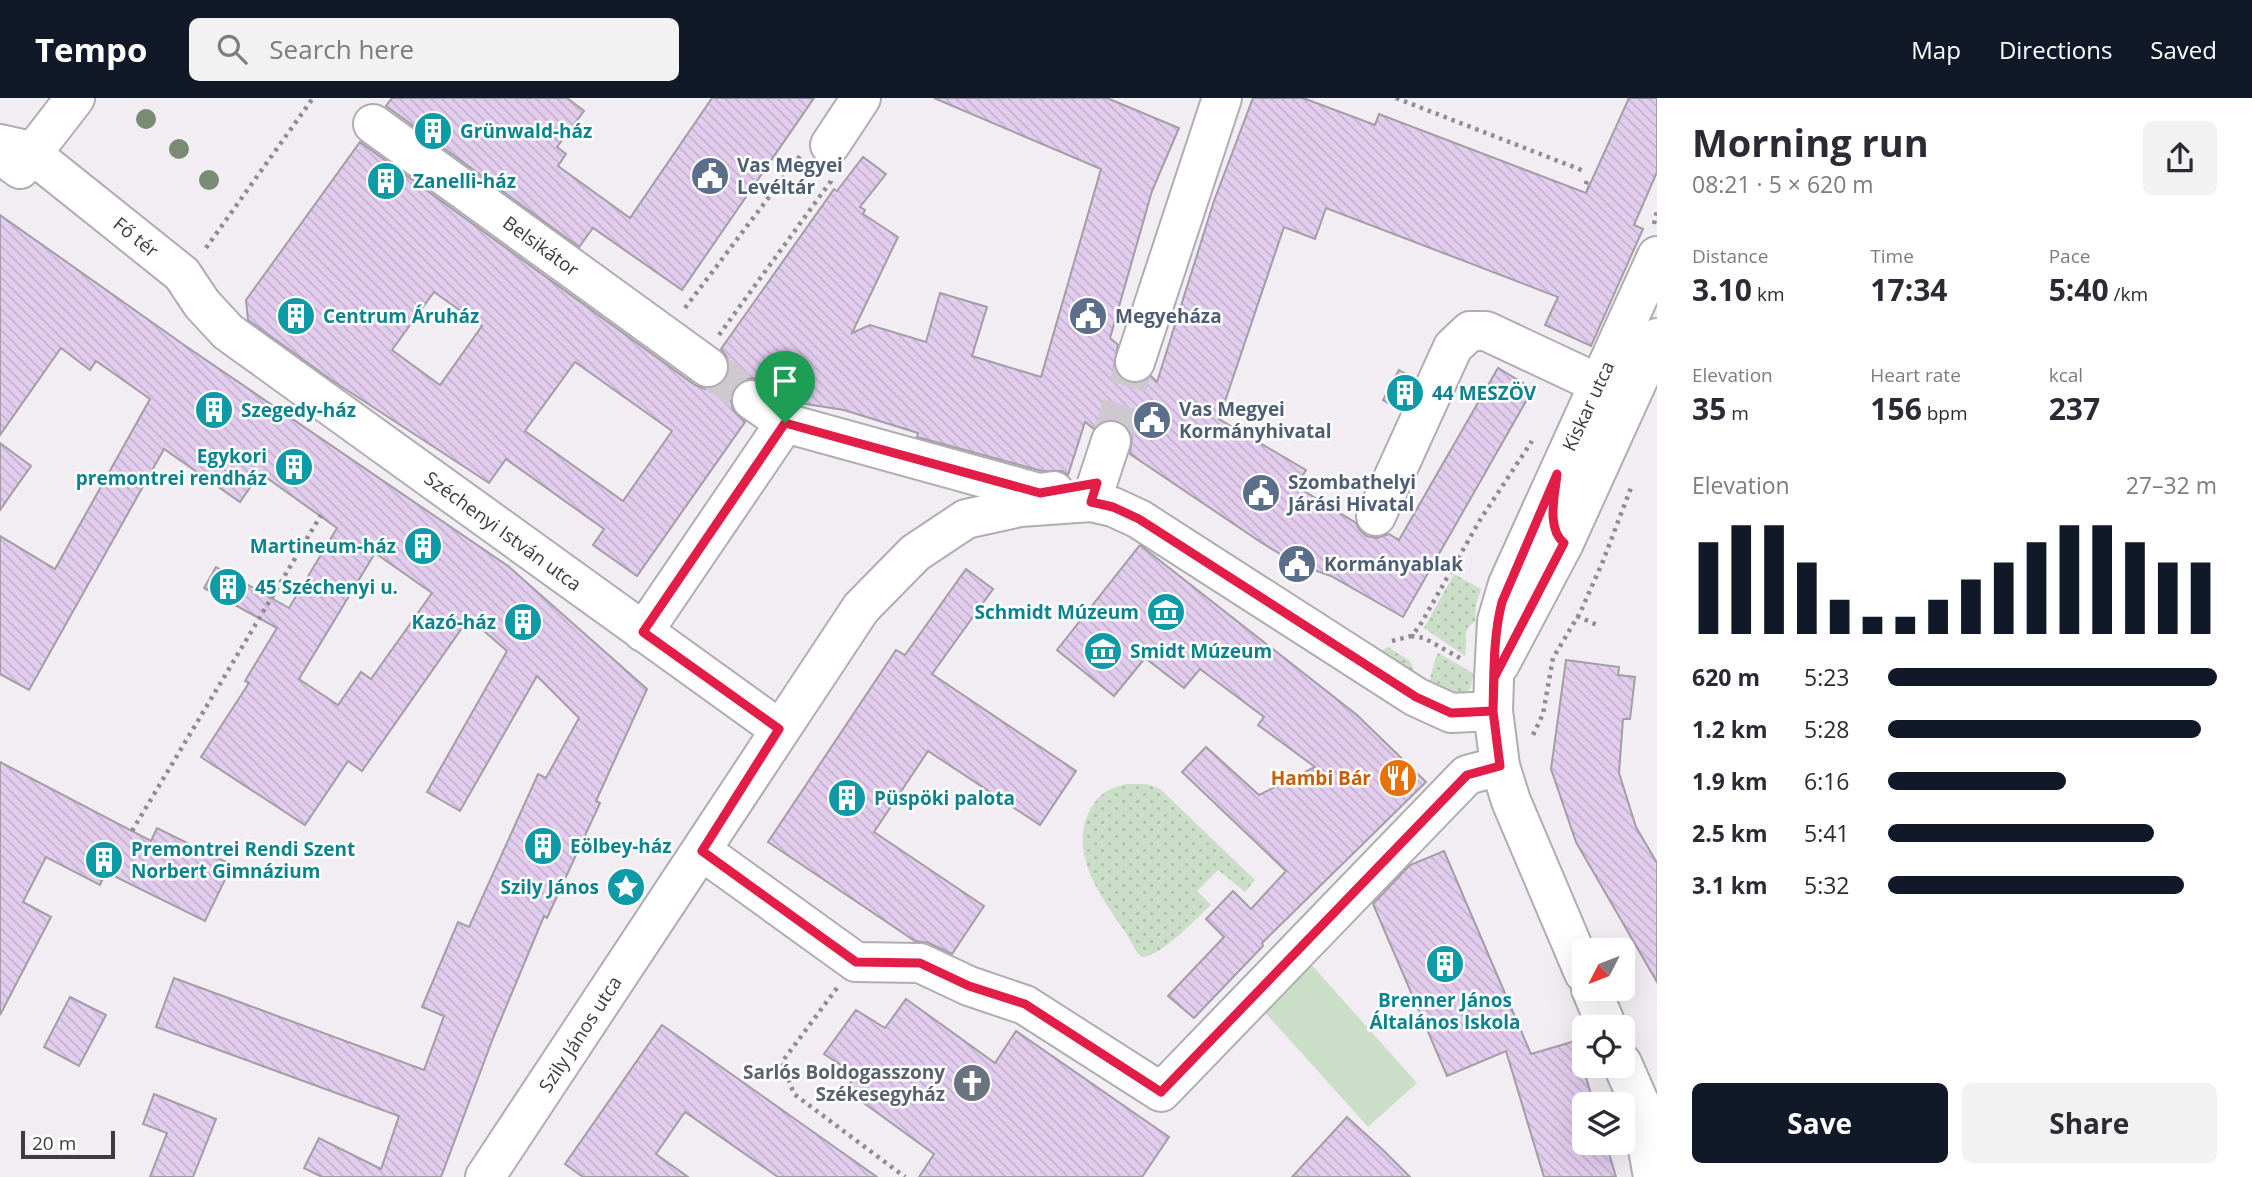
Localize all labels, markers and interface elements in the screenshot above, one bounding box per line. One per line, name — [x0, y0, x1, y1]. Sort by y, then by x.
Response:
search box — [189, 18, 679, 81]
text: Tempo — [35, 27, 147, 72]
icon: search — [213, 30, 251, 68]
text: Search here — [269, 31, 414, 67]
text: Map — [1911, 33, 1961, 66]
text: Directions — [1999, 33, 2112, 66]
text: Saved — [2150, 33, 2217, 66]
building icon: Grünwald-ház — [412, 110, 454, 152]
text: Morning run — [1692, 116, 1929, 168]
place label: Grünwald-ház — [460, 118, 592, 144]
button: share — [2143, 121, 2217, 195]
place label: Vas Megyei Levéltár — [737, 152, 843, 200]
public building icon: Vas Megyei Levéltár — [689, 155, 731, 197]
building icon: Zanelli-ház — [365, 160, 407, 202]
place label: Zanelli-ház — [413, 168, 516, 194]
text: 08:21 · 5 × 620 m — [1692, 168, 1874, 200]
street label: Belsikátor — [498, 210, 584, 283]
street label: Fő tér — [108, 211, 164, 263]
text: Distance — [1692, 243, 1768, 269]
text: Time — [1870, 243, 1914, 269]
text: Pace — [2049, 243, 2090, 269]
text: 3.10 — [1692, 269, 1752, 310]
text: 17:34 — [1870, 269, 1948, 310]
text: 5:40 — [2049, 269, 2109, 310]
text: km — [1752, 281, 1785, 307]
text: /km — [2109, 281, 2148, 307]
building icon: Centrum Áruház — [275, 295, 317, 337]
public building icon: Megyeháza — [1067, 295, 1109, 337]
place label: Centrum Áruház — [323, 303, 479, 329]
place label: Megyeháza — [1115, 303, 1222, 329]
pin — [755, 351, 815, 423]
street label: Kiskar utca — [1556, 357, 1620, 455]
icon: arrive — [766, 362, 804, 400]
text: Elevation — [1692, 362, 1773, 388]
text: Heart rate — [1870, 362, 1961, 388]
text: kcal — [2049, 362, 2083, 388]
building icon: 44 MESZÖV — [1384, 372, 1426, 414]
place label: 44 MESZÖV — [1432, 380, 1537, 406]
text: 35 — [1692, 388, 1726, 429]
text: 156 — [1870, 388, 1922, 429]
text: 237 — [2049, 388, 2100, 429]
building icon: Szegedy-ház — [193, 389, 235, 431]
place label: Vas Megyei Kormányhivatal — [1179, 396, 1332, 444]
place label: Szegedy-ház — [241, 397, 356, 423]
public building icon: Vas Megyei Kormányhivatal — [1131, 399, 1173, 441]
text: m — [1726, 400, 1749, 426]
text: bpm — [1922, 400, 1968, 426]
place label: Egykori premontrei rendház — [76, 443, 267, 491]
building icon: Egykori premontrei rendház — [273, 446, 315, 488]
street label: Széchenyi István utca — [419, 465, 587, 597]
place label: Szombathelyi Járási Hivatal — [1286, 469, 1416, 517]
text: Elevation — [1692, 469, 1790, 501]
text: 27–32 m — [2126, 469, 2217, 501]
public building icon: Szombathelyi Járási Hivatal — [1240, 472, 1282, 514]
building icon: Martineum-ház — [402, 525, 444, 567]
place label: Martineum-ház — [250, 533, 396, 559]
public building icon: Kormányablak — [1276, 543, 1318, 585]
place label: Kormányablak — [1324, 551, 1463, 577]
building icon: 45 Széchenyi u. — [207, 566, 249, 608]
place label: 45 Széchenyi u. — [255, 574, 398, 600]
museum icon: Schmidt Múzeum — [1145, 591, 1187, 633]
place label: Schmidt Múzeum — [975, 599, 1139, 625]
building icon: Kazó-ház — [502, 601, 544, 643]
place label: Kazó-ház — [412, 609, 496, 635]
museum icon: Smidt Múzeum — [1082, 630, 1124, 672]
place label: Smidt Múzeum — [1130, 638, 1272, 664]
text: 620 m — [1692, 661, 1760, 693]
text: 5:23 — [1804, 661, 1850, 693]
text: 1.2 km — [1692, 713, 1768, 745]
text: 5:28 — [1804, 713, 1850, 745]
restaurant icon: Hambi Bár — [1377, 757, 1419, 799]
place label: Hambi Bár — [1271, 765, 1371, 791]
text: 1.9 km — [1692, 765, 1768, 797]
text: 6:16 — [1804, 765, 1850, 797]
building icon: Püspöki palota — [826, 777, 868, 819]
place label: Püspöki palota — [874, 785, 1015, 811]
text: 2.5 km — [1692, 817, 1768, 849]
text: 5:41 — [1804, 817, 1850, 849]
building icon: Eölbey-ház — [522, 825, 564, 867]
place label: Eölbey-ház — [570, 833, 672, 859]
place label: Premontrei Rendi Szent Norbert Gimnázium — [131, 836, 355, 884]
building icon: Premontrei Rendi Szent Norbert Gimnázium — [83, 839, 125, 881]
place icon: Szily János — [605, 866, 647, 908]
text: 3.1 km — [1692, 869, 1768, 901]
text: 5:32 — [1804, 869, 1850, 901]
place label: Szily János — [500, 874, 599, 900]
north arrow — [1572, 938, 1634, 1001]
map controls — [1572, 938, 1635, 1155]
building icon: Brenner János Általános Iskola — [1424, 943, 1466, 985]
street label: Szily János utca — [533, 971, 627, 1097]
place label: Brenner János Általános Iskola — [1369, 987, 1521, 1035]
button: locate — [1572, 1015, 1635, 1078]
place label: Sarlós Boldogasszony Székesegyház — [743, 1059, 945, 1107]
church icon: Sarlós Boldogasszony Székesegyház — [951, 1062, 993, 1104]
button: Save — [1692, 1083, 1948, 1163]
button: Share — [1962, 1083, 2217, 1163]
button: layers — [1572, 1092, 1635, 1155]
scale bar — [21, 1128, 116, 1160]
text: 20 m — [32, 1130, 76, 1156]

